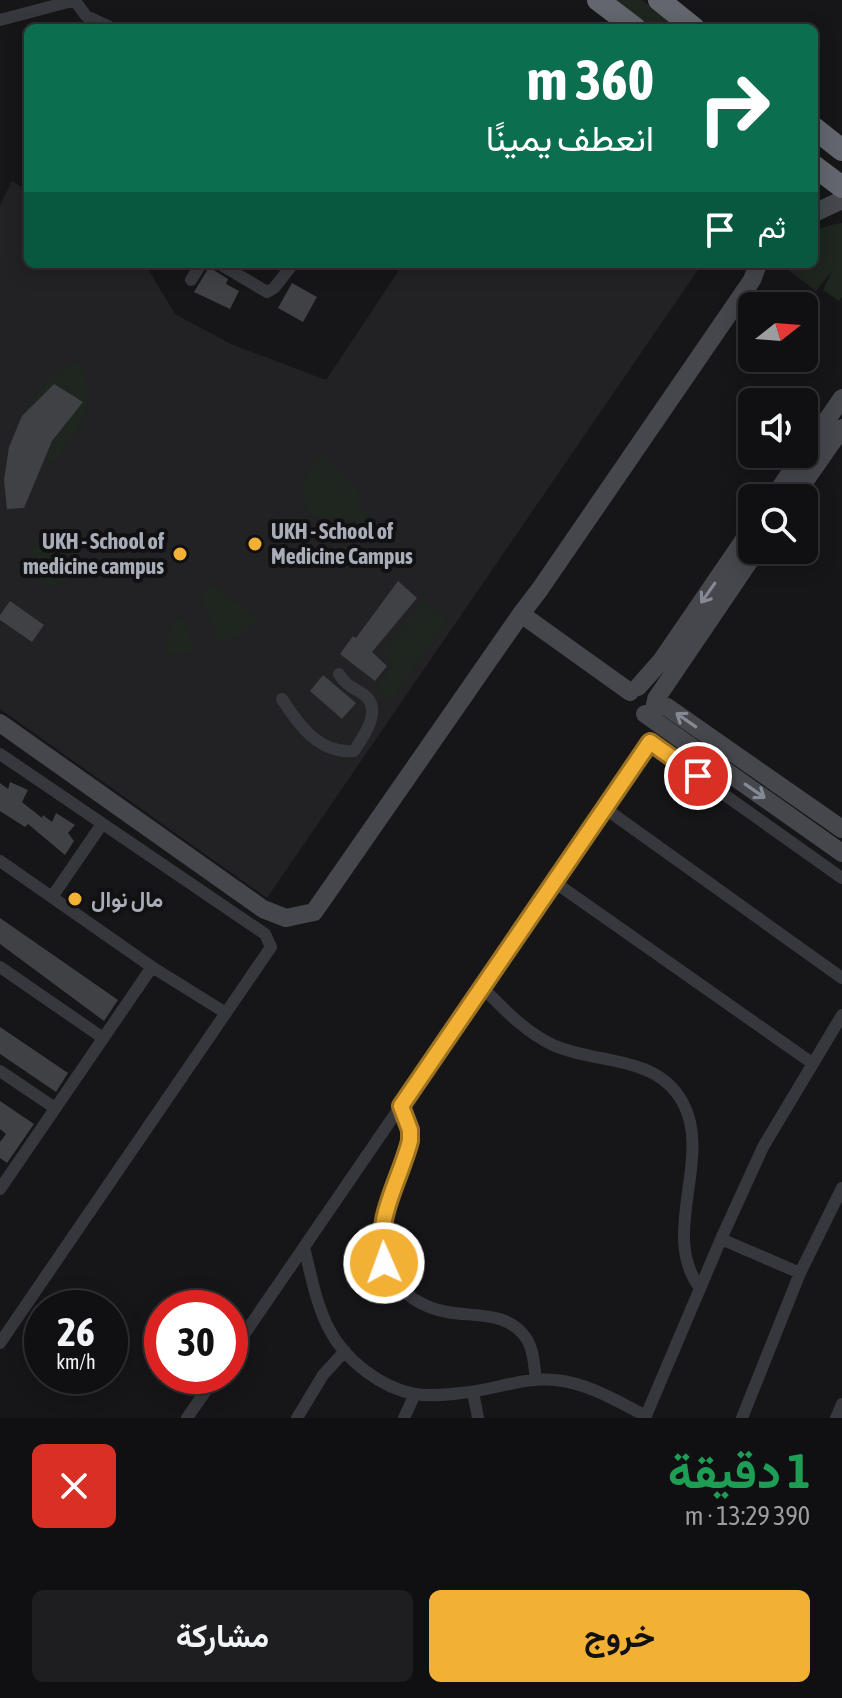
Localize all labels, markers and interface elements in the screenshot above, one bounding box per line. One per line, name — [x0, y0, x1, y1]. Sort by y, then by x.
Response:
text: 360 m — [527, 48, 654, 112]
icon: right — [682, 56, 786, 160]
text: انعطف يمينًا — [486, 117, 654, 159]
icon: arrive — [698, 208, 742, 252]
text: ثم — [758, 210, 786, 244]
north arrow — [738, 292, 818, 372]
map controls — [738, 292, 818, 564]
button: sound — [738, 388, 818, 468]
button: search — [738, 484, 818, 564]
place label: UKH - School of Medicine Campus — [271, 518, 413, 569]
place label: UKH - School of medicine campus — [23, 528, 165, 579]
marker: UKH - School of Medicine Campus — [246, 535, 264, 553]
marker: UKH - School of medicine campus — [171, 545, 189, 563]
one-way arrow — [700, 581, 716, 603]
one-way arrow — [676, 712, 698, 728]
pin — [664, 742, 732, 810]
icon: arrive — [676, 754, 720, 798]
one-way arrow — [743, 783, 765, 800]
place label: مال نوال — [91, 886, 163, 913]
marker: مال نوال — [66, 890, 84, 908]
position arrow — [342, 1221, 426, 1305]
speed limit sign: 30 — [144, 1290, 248, 1394]
text: 26 — [57, 1309, 95, 1354]
text: km/h — [56, 1350, 96, 1373]
text: 1 دقيقة — [668, 1443, 810, 1498]
button: close — [32, 1444, 116, 1528]
text: 390 m · 13:29 — [685, 1501, 810, 1531]
button: مشاركة — [32, 1590, 413, 1682]
button: خروج — [429, 1590, 810, 1682]

